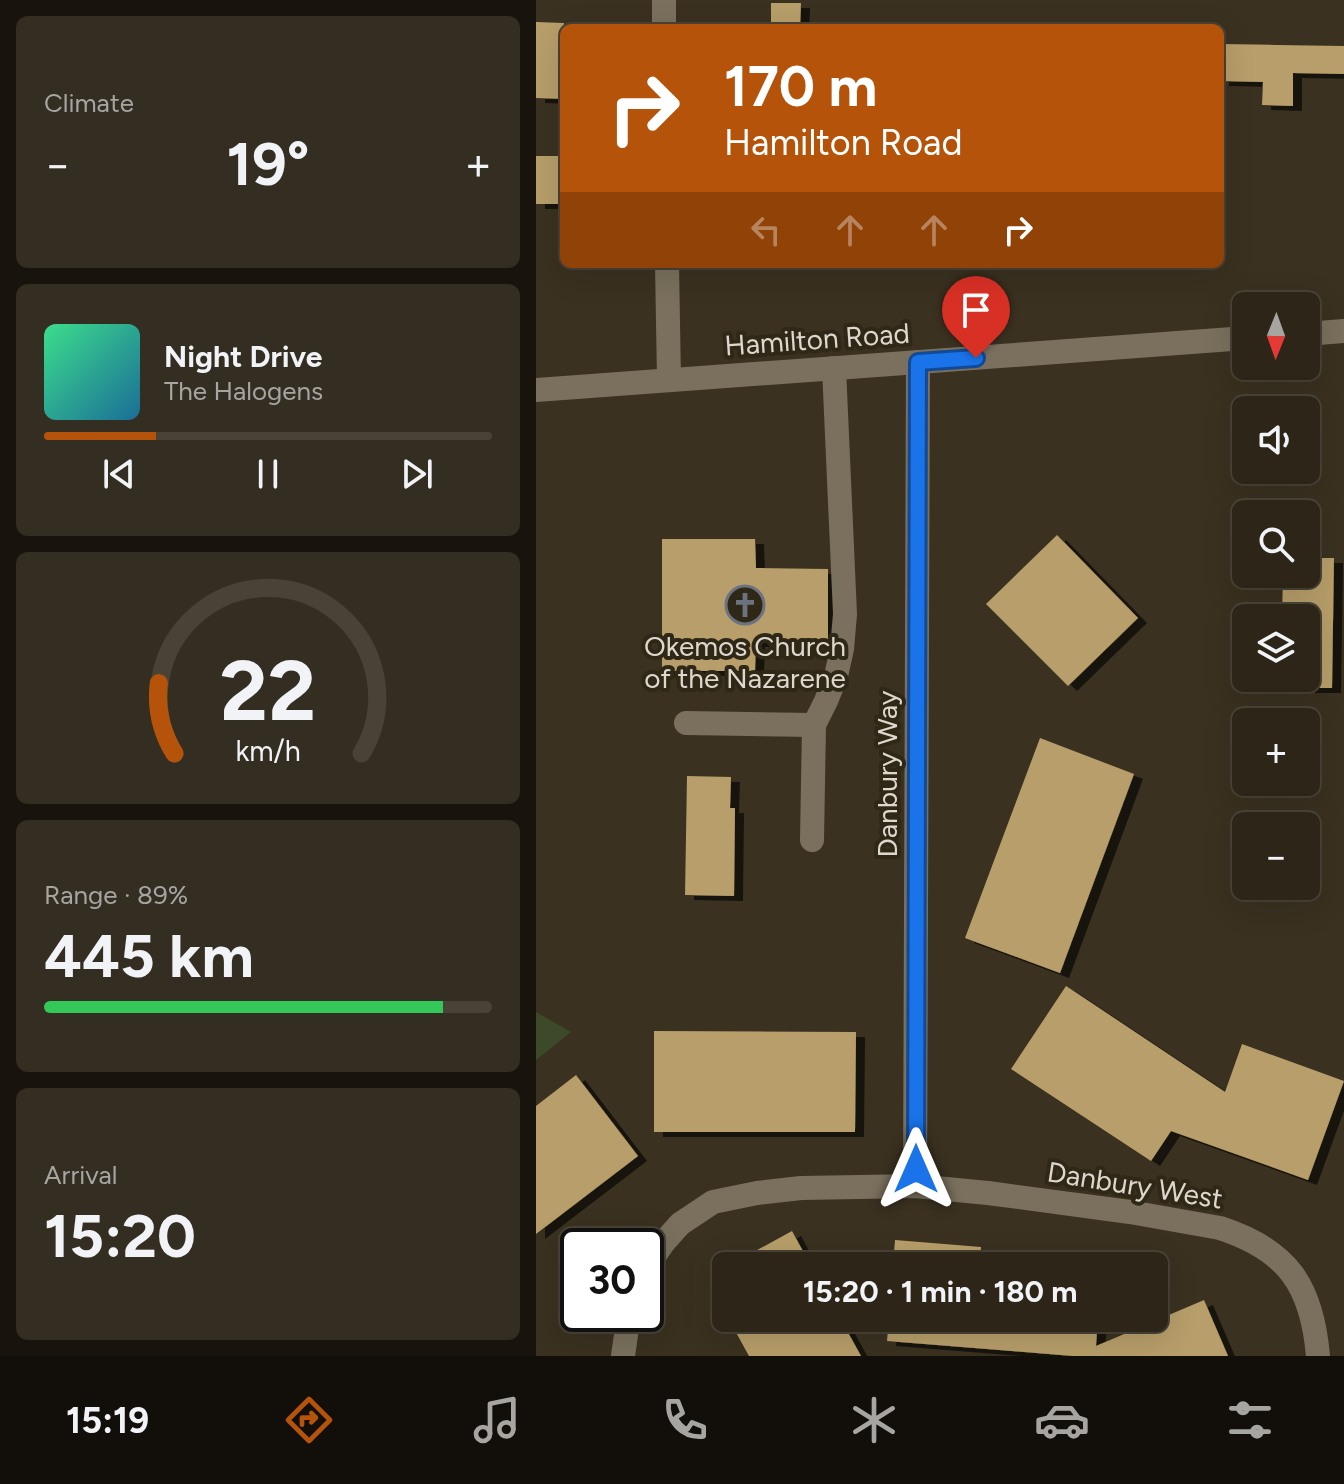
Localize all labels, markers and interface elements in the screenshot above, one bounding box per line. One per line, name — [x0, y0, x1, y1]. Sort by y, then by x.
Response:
text: 170 m — [724, 53, 877, 120]
icon: right — [592, 56, 696, 160]
text: Climate — [44, 87, 134, 119]
text: Hamilton Road — [724, 121, 963, 164]
text: 19° — [227, 128, 309, 200]
text: − — [44, 138, 71, 191]
text: + — [465, 138, 492, 191]
icon: left — [744, 208, 788, 252]
icon: ahead — [828, 208, 872, 252]
icon: ahead — [912, 208, 956, 252]
icon: right — [996, 208, 1040, 252]
pin — [942, 276, 1010, 358]
icon: arrive — [954, 288, 998, 332]
north arrow — [1232, 292, 1320, 380]
map controls — [1232, 292, 1320, 900]
street label: Hamilton Road — [723, 316, 911, 362]
text: Night Drive — [164, 338, 322, 375]
text: The Halogens — [164, 375, 323, 407]
button: sound — [1232, 396, 1320, 484]
icon: previous — [97, 452, 141, 496]
icon: pause — [246, 452, 290, 496]
icon: next — [395, 452, 439, 496]
button: search — [1232, 500, 1320, 588]
church icon: Okemos Church of the Nazarene — [724, 584, 766, 626]
button: layers — [1232, 604, 1320, 692]
place label: Okemos Church of the Nazarene — [644, 629, 846, 695]
text: 22 — [220, 641, 316, 741]
street label: Danbury Way — [870, 690, 904, 857]
button: + — [1232, 708, 1320, 796]
text: km/h — [235, 734, 301, 768]
button: − — [1232, 812, 1320, 900]
text: Range · 89% — [44, 879, 188, 911]
text: 445 km — [44, 920, 254, 992]
position arrow — [874, 1127, 958, 1211]
street label: Danbury West — [1045, 1154, 1225, 1216]
text: Arrival — [44, 1159, 117, 1191]
text: 15:20 — [44, 1200, 196, 1272]
speed limit sign: 30 — [560, 1228, 664, 1332]
text: 15:20 · 1 min · 180 m — [803, 1273, 1077, 1310]
icon: directions — [281, 1392, 337, 1448]
icon: music — [469, 1392, 525, 1448]
icon: phone — [657, 1392, 713, 1448]
icon: climate — [846, 1392, 902, 1448]
icon: car — [1034, 1392, 1090, 1448]
icon: filters — [1222, 1392, 1278, 1448]
text: 15:19 — [66, 1399, 149, 1442]

